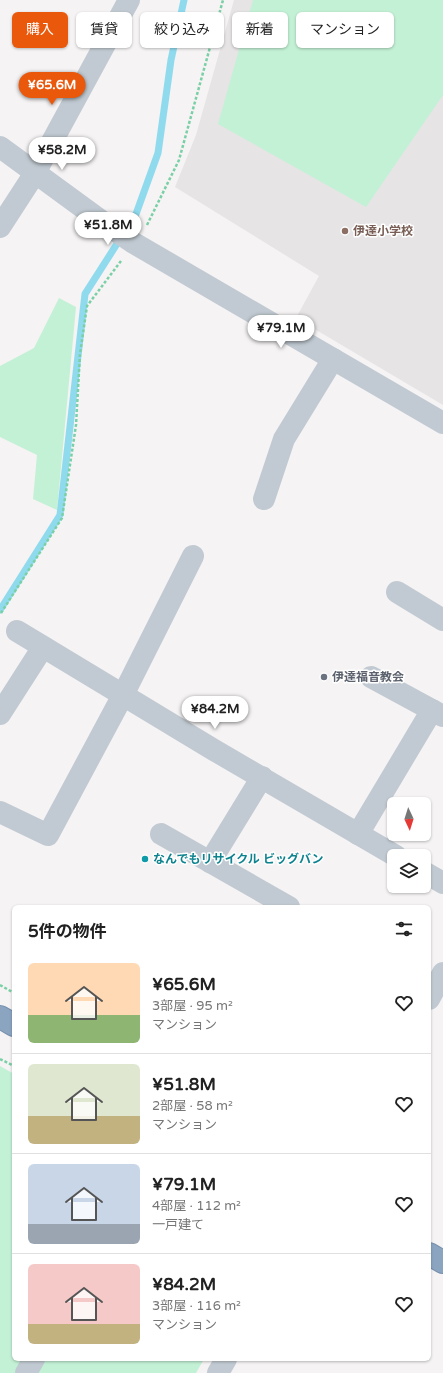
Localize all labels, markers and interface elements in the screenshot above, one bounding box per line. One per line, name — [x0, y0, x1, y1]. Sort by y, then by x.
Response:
chip: 購入 — [12, 12, 68, 48]
chip: 賃貸 — [76, 12, 132, 48]
chip: 絞り込み — [140, 12, 224, 48]
chip: 新着 — [232, 12, 288, 48]
chip: マンション — [296, 12, 394, 48]
pin: ¥65.6M — [19, 72, 85, 106]
text: ¥65.6M — [28, 77, 76, 93]
pin: ¥58.2M — [29, 137, 95, 171]
text: ¥58.2M — [38, 142, 86, 158]
pin: ¥51.8M — [75, 212, 141, 246]
text: ¥51.8M — [84, 217, 132, 233]
place label: 伊達小学校 — [353, 224, 413, 238]
marker: 伊達小学校 — [340, 226, 350, 236]
pin: ¥79.1M — [248, 315, 314, 349]
text: ¥79.1M — [257, 320, 305, 336]
place label: 伊達福音教会 — [332, 670, 404, 684]
marker: 伊達福音教会 — [319, 672, 329, 682]
pin: ¥84.2M — [182, 696, 248, 730]
text: ¥84.2M — [191, 701, 239, 717]
north arrow — [387, 797, 431, 841]
map controls — [387, 797, 431, 893]
button: layers — [387, 849, 431, 893]
place label: なんでもリサイクル ビッグバン — [153, 852, 324, 866]
marker: なんでもリサイクル ビッグバン — [140, 854, 150, 864]
icon: filters — [393, 918, 415, 940]
text: 5件の物件 — [28, 921, 107, 942]
text: ¥65.6M — [152, 974, 216, 995]
icon: home — [60, 979, 108, 1027]
icon: heart — [393, 992, 415, 1014]
text: 3部屋 · 95 m² — [152, 998, 233, 1014]
text: マンション — [152, 1017, 217, 1033]
text: ¥51.8M — [152, 1074, 216, 1095]
icon: home — [60, 1080, 108, 1128]
icon: heart — [393, 1093, 415, 1115]
text: 2部屋 · 58 m² — [152, 1098, 233, 1114]
text: マンション — [152, 1117, 217, 1133]
text: ¥79.1M — [152, 1174, 216, 1195]
icon: home — [60, 1180, 108, 1228]
icon: heart — [393, 1193, 415, 1215]
text: 4部屋 · 112 m² — [152, 1198, 241, 1214]
text: 一戸建て — [152, 1217, 204, 1233]
text: ¥84.2M — [152, 1274, 216, 1295]
icon: home — [60, 1280, 108, 1328]
icon: heart — [393, 1293, 415, 1315]
text: 3部屋 · 116 m² — [152, 1298, 241, 1314]
text: マンション — [152, 1317, 217, 1333]

